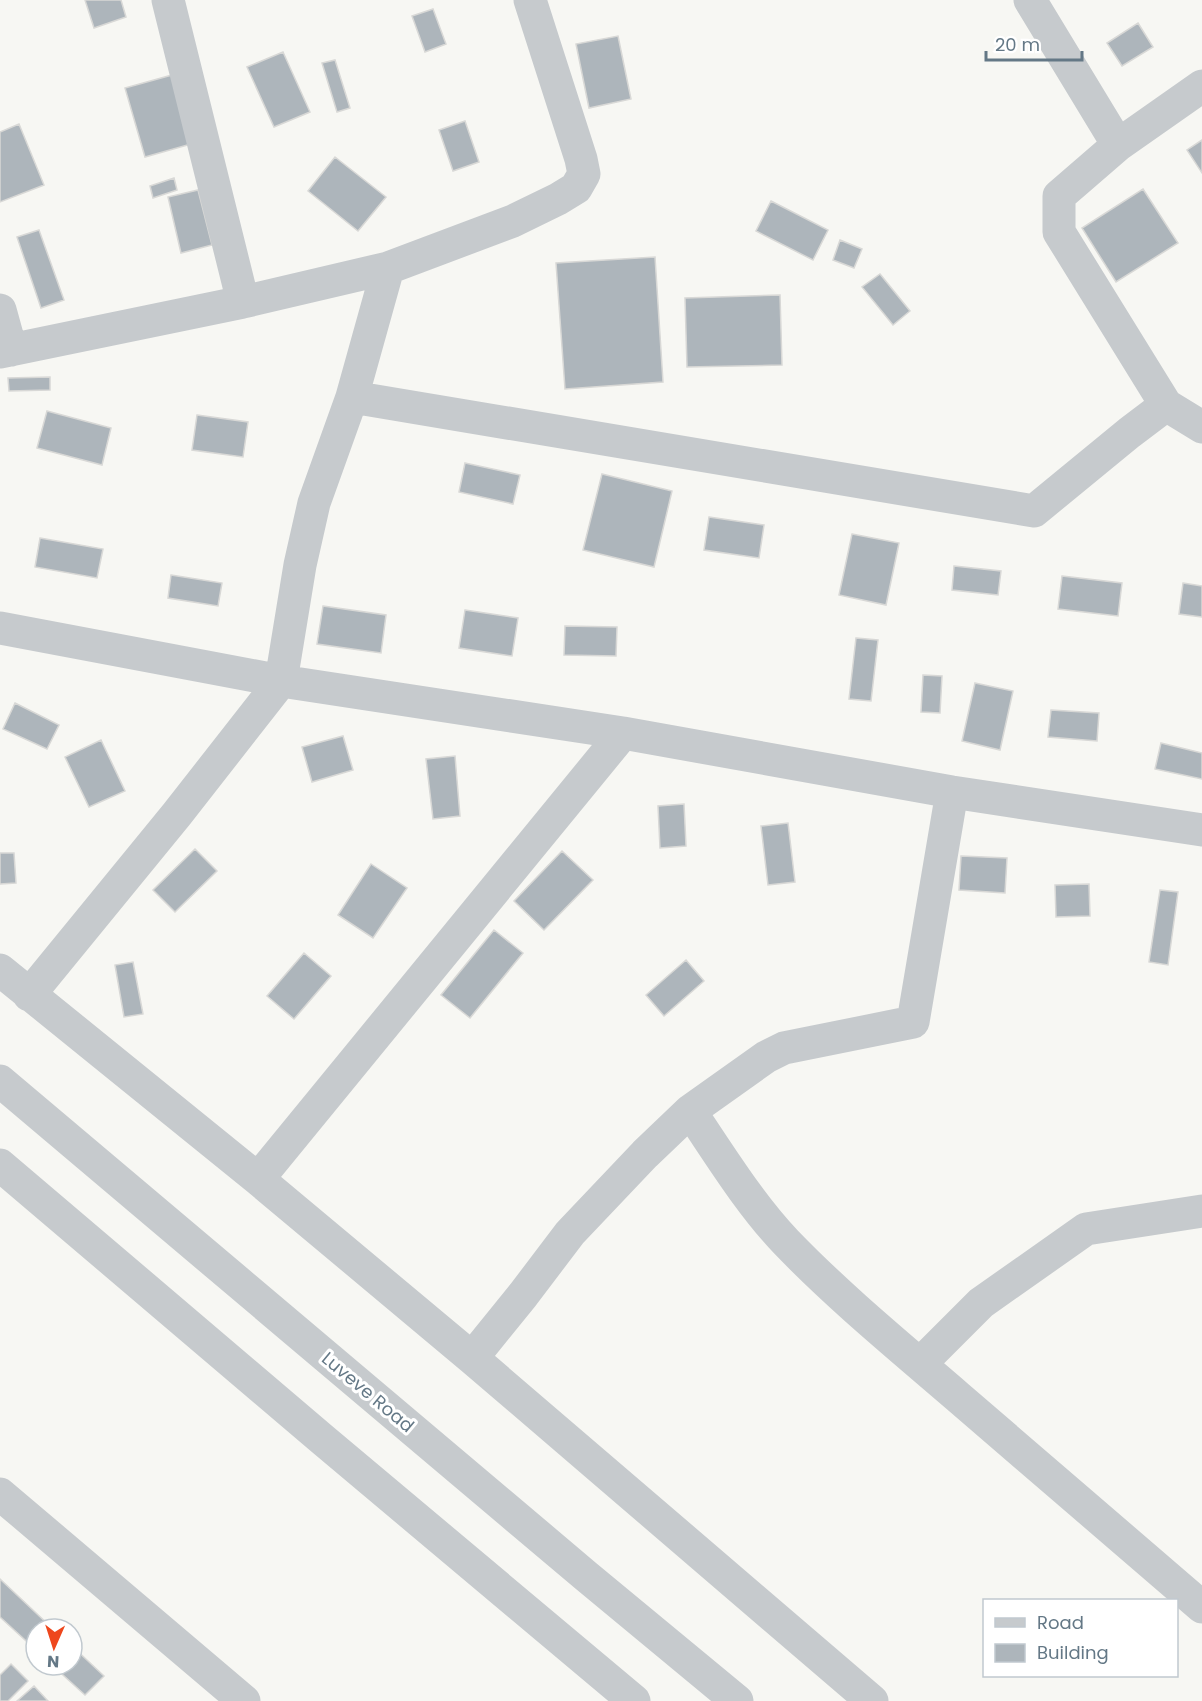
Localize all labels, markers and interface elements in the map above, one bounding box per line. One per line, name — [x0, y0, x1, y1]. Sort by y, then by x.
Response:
scale bar — [986, 24, 1082, 62]
text: 20 m — [995, 32, 1040, 57]
street label: Luveve Road — [317, 1346, 419, 1438]
legend — [983, 1599, 1178, 1677]
text: Road — [1037, 1610, 1084, 1635]
north arrow — [24, 1617, 84, 1677]
text: Building — [1037, 1640, 1109, 1665]
text: N — [47, 1650, 60, 1673]

